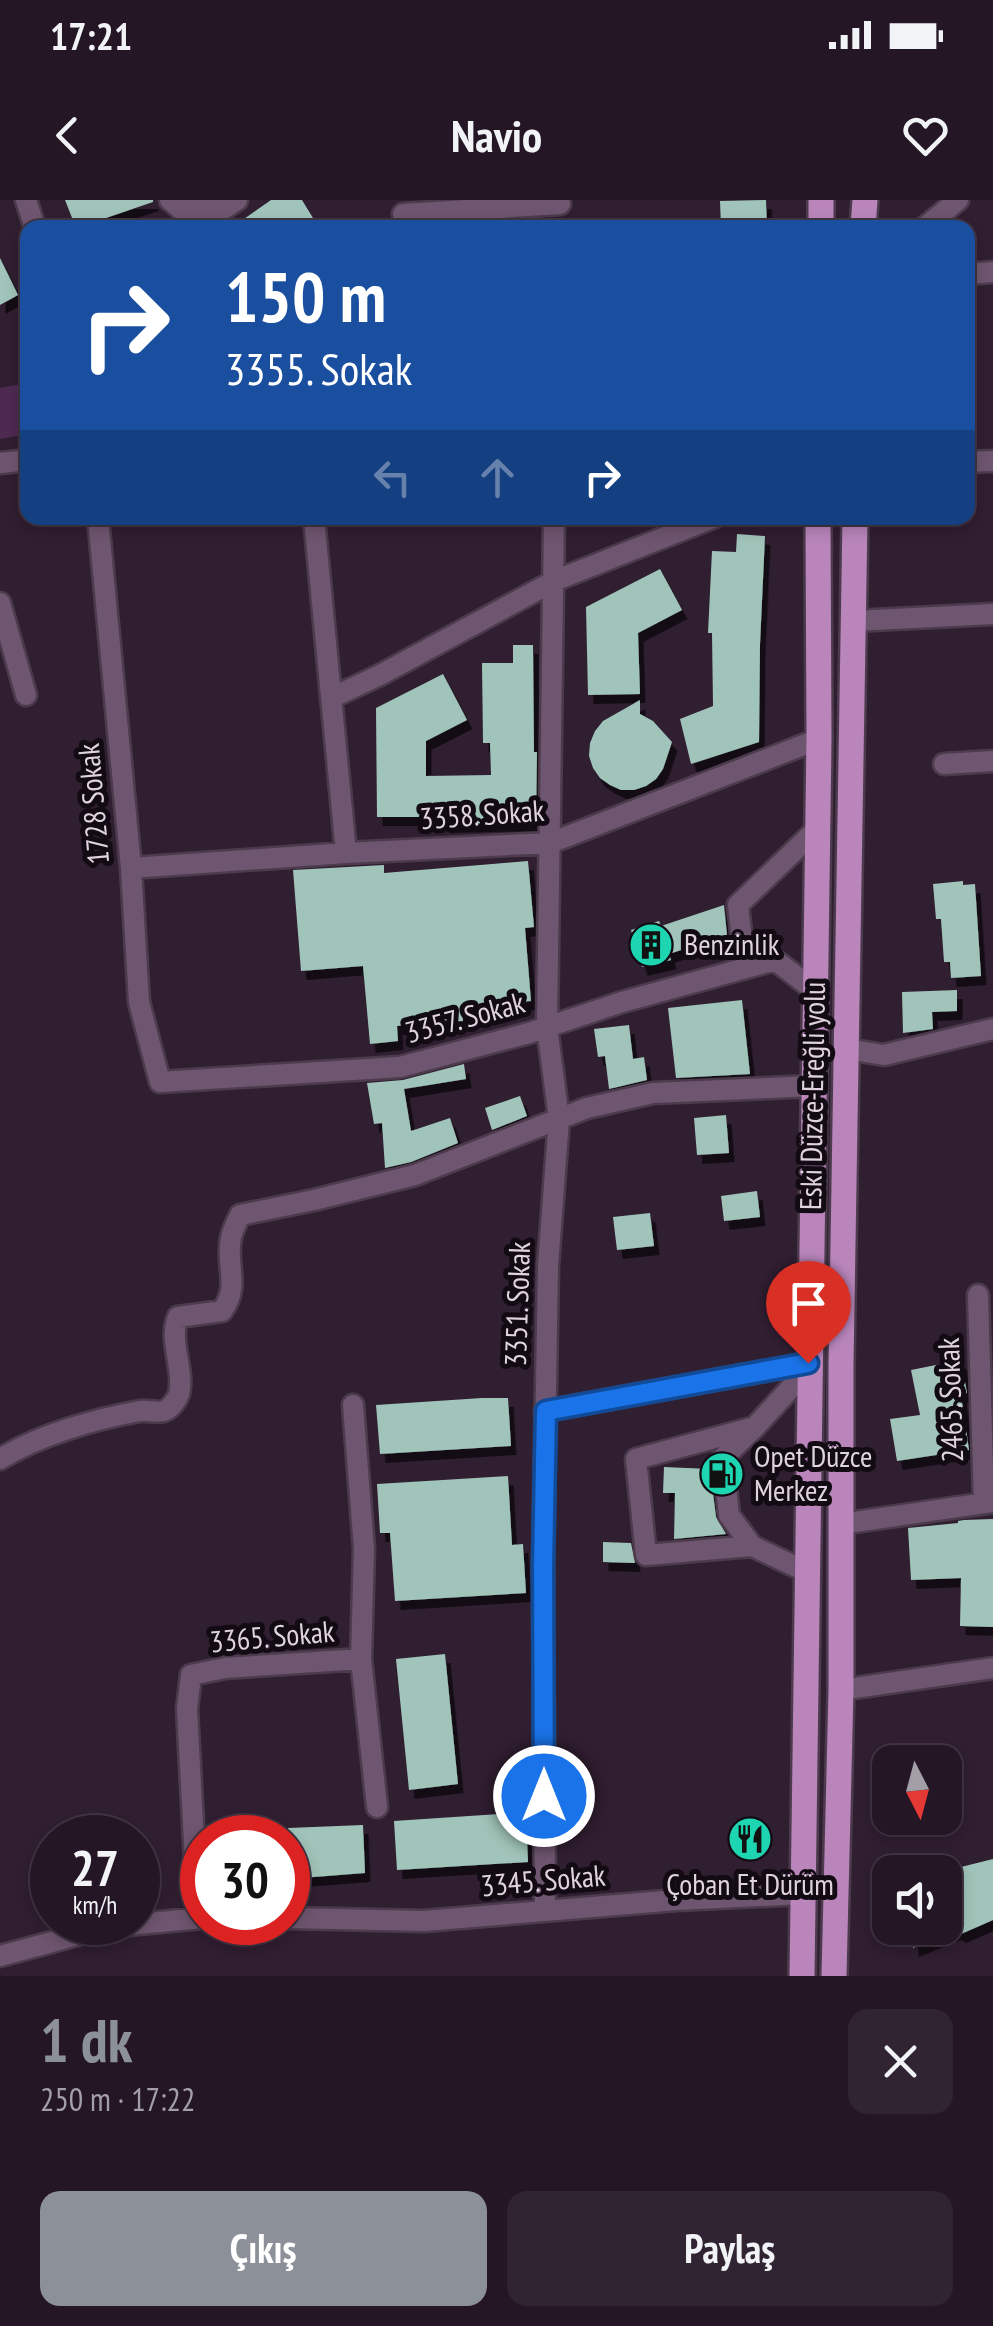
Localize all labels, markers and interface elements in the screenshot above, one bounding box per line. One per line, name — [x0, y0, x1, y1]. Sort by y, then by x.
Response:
text: 17:21 — [50, 11, 132, 60]
text: Navio — [451, 106, 542, 164]
icon: back — [40, 108, 95, 163]
icon: heart — [898, 108, 953, 163]
text: 150 m — [225, 251, 386, 341]
icon: right — [60, 260, 190, 390]
text: 3355. Sokak — [225, 339, 412, 397]
icon: left — [365, 450, 420, 505]
icon: ahead — [470, 450, 525, 505]
icon: right — [575, 450, 630, 505]
street label: 1728 Sokak — [68, 742, 117, 866]
street label: 3358. Sokak — [418, 790, 546, 837]
building icon: Benzinlik — [628, 922, 674, 968]
place label: Benzinlik — [684, 924, 780, 963]
street label: 3357. Sokak — [401, 982, 529, 1051]
street label: Eski Düzce-Ereğli yolu — [790, 982, 833, 1210]
street label: 3351. Sokak — [495, 1241, 538, 1367]
pin — [766, 1261, 851, 1364]
icon: arrive — [781, 1276, 836, 1331]
street label: 2465. Sokak — [928, 1337, 971, 1463]
place label: Opet Düzce Merkez — [754, 1436, 872, 1509]
fuel station icon: Opet Düzce Merkez — [699, 1451, 745, 1497]
street label: 3365. Sokak — [208, 1611, 336, 1660]
position arrow — [492, 1744, 596, 1848]
north arrow — [872, 1745, 962, 1835]
map controls — [872, 1745, 962, 1945]
speed limit sign: 30 — [180, 1815, 310, 1945]
restaurant icon: Çoban Et Dürüm — [727, 1816, 773, 1862]
text: 27 — [71, 1835, 119, 1900]
street label: 3345. Sokak — [479, 1855, 607, 1904]
button: sound — [872, 1855, 962, 1945]
place label: Çoban Et Dürüm — [666, 1864, 834, 1903]
text: km/h — [73, 1889, 117, 1921]
text: 1 dk — [40, 2001, 132, 2079]
button: close — [848, 2009, 953, 2114]
text: 250 m · 17:22 — [40, 2078, 195, 2120]
button: Çıkış — [40, 2191, 487, 2306]
button: Paylaş — [507, 2191, 953, 2306]

